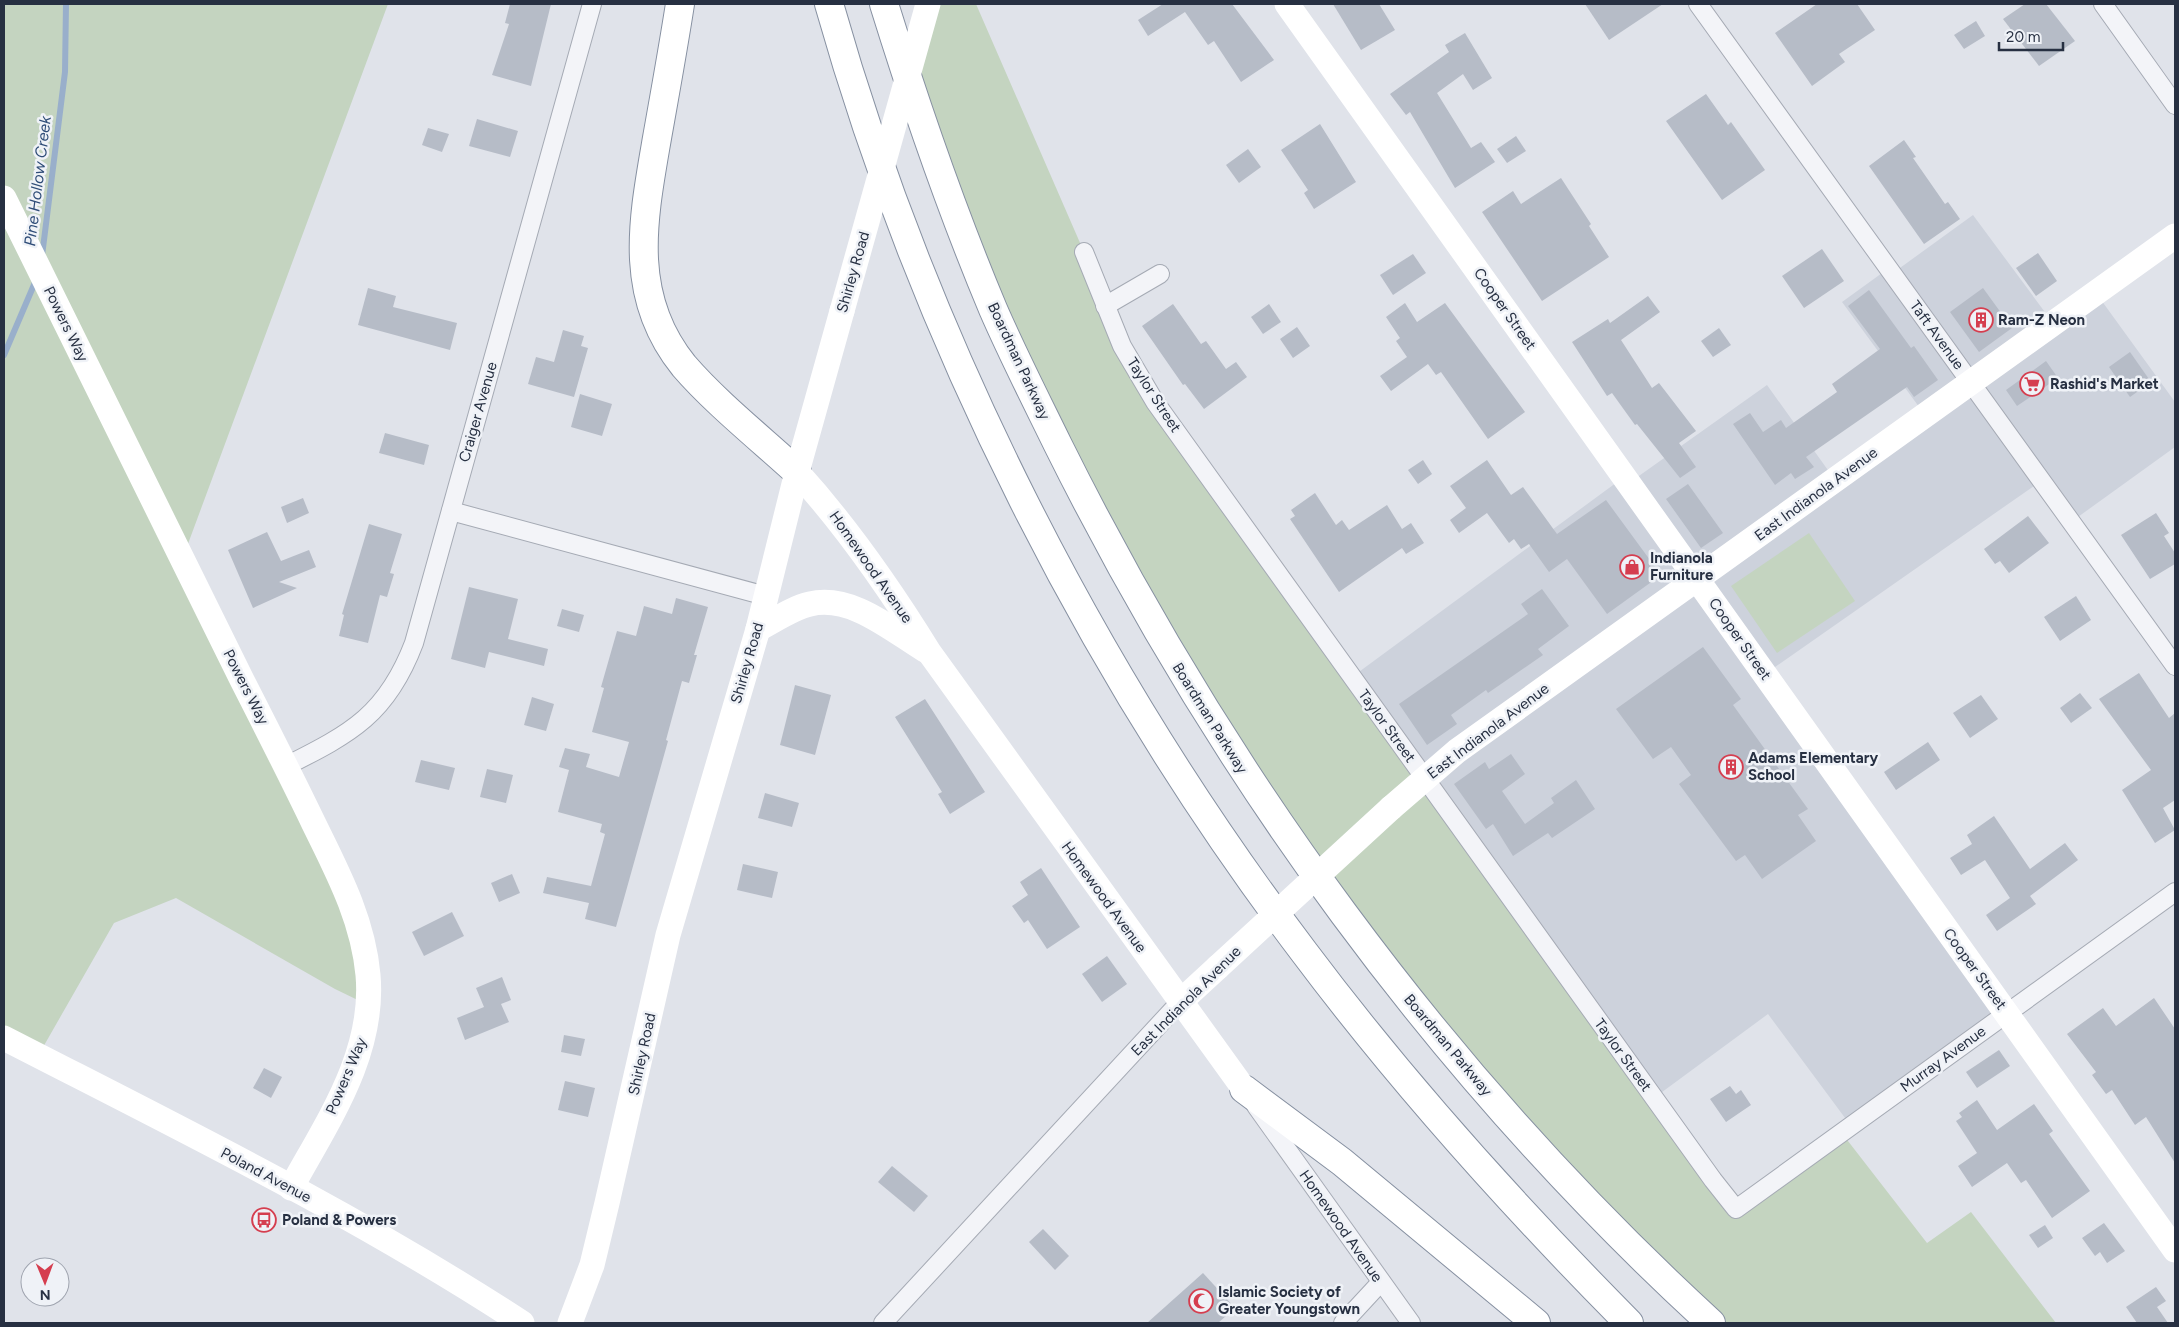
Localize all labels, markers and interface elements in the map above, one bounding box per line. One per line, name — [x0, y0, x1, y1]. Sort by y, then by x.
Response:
scale bar — [1999, 20, 2063, 52]
text: 20 m — [2006, 28, 2040, 46]
water label: Pine Hollow Creek — [20, 114, 55, 247]
street label: Shirley Road — [833, 229, 873, 315]
street label: Cooper Street — [1470, 264, 1540, 354]
street label: Powers Way — [40, 283, 92, 365]
street label: Taft Avenue — [1906, 297, 1968, 373]
street label: Boardman Parkway — [984, 299, 1054, 423]
building icon: Ram-Z Neon — [1968, 307, 1994, 333]
place label: Ram-Z Neon — [1998, 311, 2085, 329]
street label: Taylor Street — [1123, 354, 1185, 436]
street label: Craiger Avenue — [455, 360, 501, 464]
supermarket icon: Rashid's Market — [2019, 371, 2045, 397]
place label: Rashid's Market — [2050, 375, 2159, 393]
street label: East Indianola Avenue — [1751, 443, 1881, 545]
street label: Homewood Avenue — [826, 507, 916, 627]
place label: Indianola Furniture — [1650, 549, 1714, 584]
shop icon: Indianola Furniture — [1619, 554, 1645, 580]
street label: Cooper Street — [1705, 594, 1775, 684]
street label: Shirley Road — [727, 620, 767, 706]
street label: Powers Way — [219, 646, 273, 728]
street label: Boardman Parkway — [1169, 659, 1251, 777]
street label: East Indianola Avenue — [1424, 679, 1552, 783]
street label: Taylor Street — [1355, 686, 1420, 766]
place label: Adams Elementary School — [1748, 749, 1878, 784]
building icon: Adams Elementary School — [1718, 754, 1744, 780]
street label: Homewood Avenue — [1058, 838, 1150, 956]
street label: Cooper Street — [1939, 925, 2011, 1013]
street label: East Indianola Avenue — [1127, 942, 1245, 1060]
street label: Boardman Parkway — [1400, 990, 1496, 1100]
street label: Shirley Road — [625, 1011, 659, 1097]
street label: Taylor Street — [1591, 1015, 1656, 1095]
street label: Murray Avenue — [1897, 1022, 1989, 1096]
street label: Powers Way — [322, 1035, 370, 1117]
street label: Poland Avenue — [218, 1144, 314, 1206]
street label: Homewood Avenue — [1296, 1166, 1386, 1286]
bus stop icon: Poland & Powers — [251, 1207, 277, 1233]
place label: Poland & Powers — [282, 1211, 396, 1229]
north arrow — [20, 1257, 70, 1307]
place label: Islamic Society of Greater Youngstown — [1218, 1283, 1360, 1318]
text: N — [40, 1286, 51, 1303]
mosque icon: Islamic Society of Greater Youngstown — [1188, 1288, 1214, 1314]

